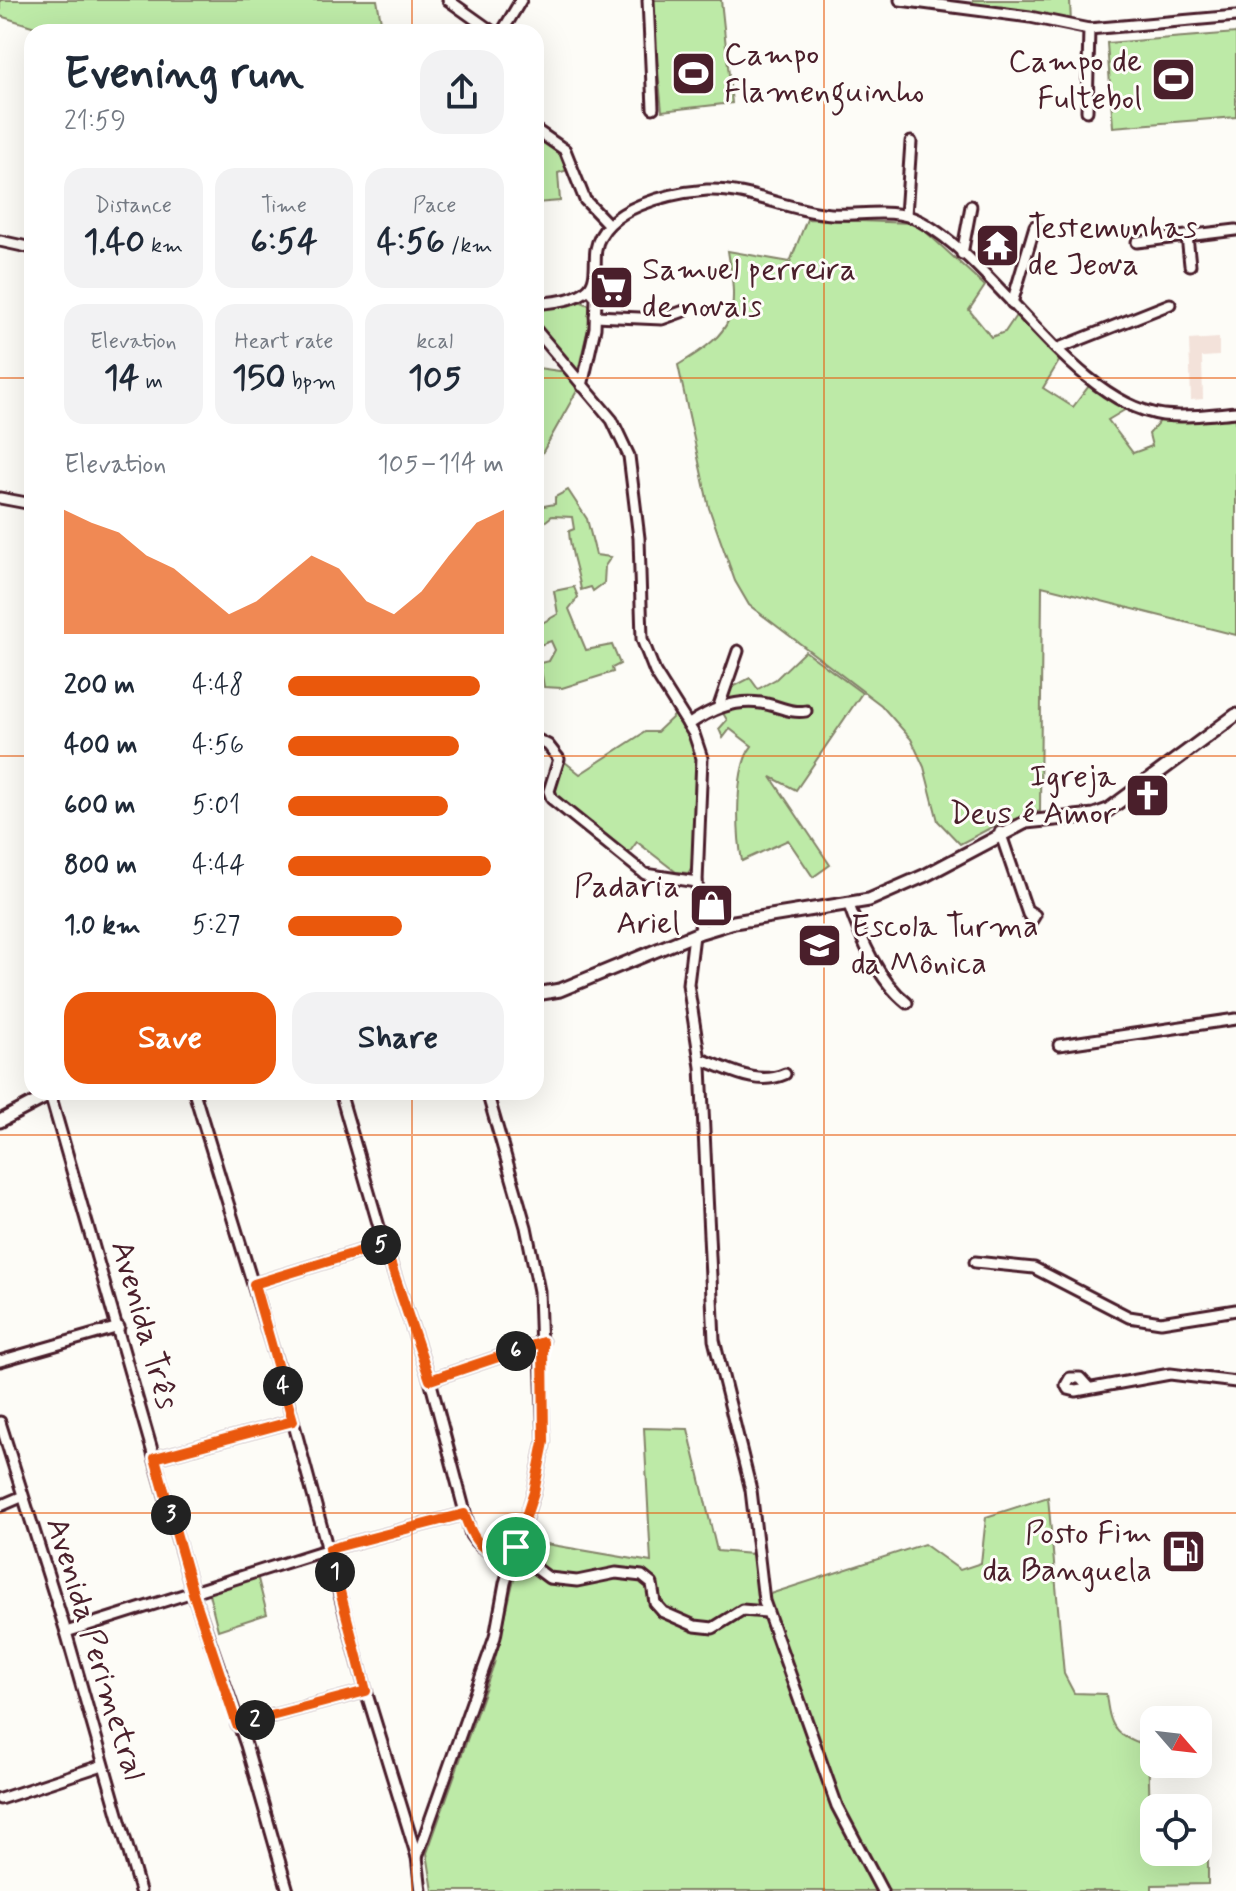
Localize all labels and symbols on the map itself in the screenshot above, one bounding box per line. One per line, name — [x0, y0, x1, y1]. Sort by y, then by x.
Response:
place label: Campo Flamenguinho — [724, 34, 924, 116]
place label: Campo de Fultebol — [1008, 41, 1142, 120]
sports icon: Campo Flamenguinho — [669, 49, 717, 97]
sports icon: Campo de Fultebol — [1149, 56, 1197, 104]
place label: Testemunhas de Jeova — [1028, 207, 1197, 286]
temple icon: Testemunhas de Jeova — [973, 222, 1021, 270]
place label: Samuel perreira de novais — [642, 249, 856, 328]
supermarket icon: Samuel perreira de novais — [587, 264, 635, 312]
place label: Igreja Deus é Amor — [950, 756, 1117, 835]
church icon: Igreja Deus é Amor — [1123, 771, 1171, 819]
place label: Padaria Ariel — [574, 866, 680, 945]
shop icon: Padaria Ariel — [687, 881, 735, 929]
place label: Escola Turma da Mônica — [851, 906, 1039, 985]
school or university icon: Escola Turma da Mônica — [796, 921, 844, 969]
pin: 5 — [361, 1225, 401, 1265]
street label: Avenida Três — [100, 1236, 188, 1414]
pin: 6 — [496, 1331, 536, 1371]
pin: 4 — [263, 1366, 303, 1406]
pin: 3 — [151, 1495, 191, 1535]
street label: Avenida Perimetral — [35, 1513, 155, 1785]
pin — [482, 1513, 550, 1581]
place label: Posto Fim da Banguela — [983, 1513, 1152, 1592]
fuel station icon: Posto Fim da Banguela — [1159, 1528, 1207, 1576]
pin: 1 — [315, 1552, 355, 1592]
pin: 2 — [235, 1700, 275, 1740]
north arrow — [1140, 1706, 1212, 1778]

